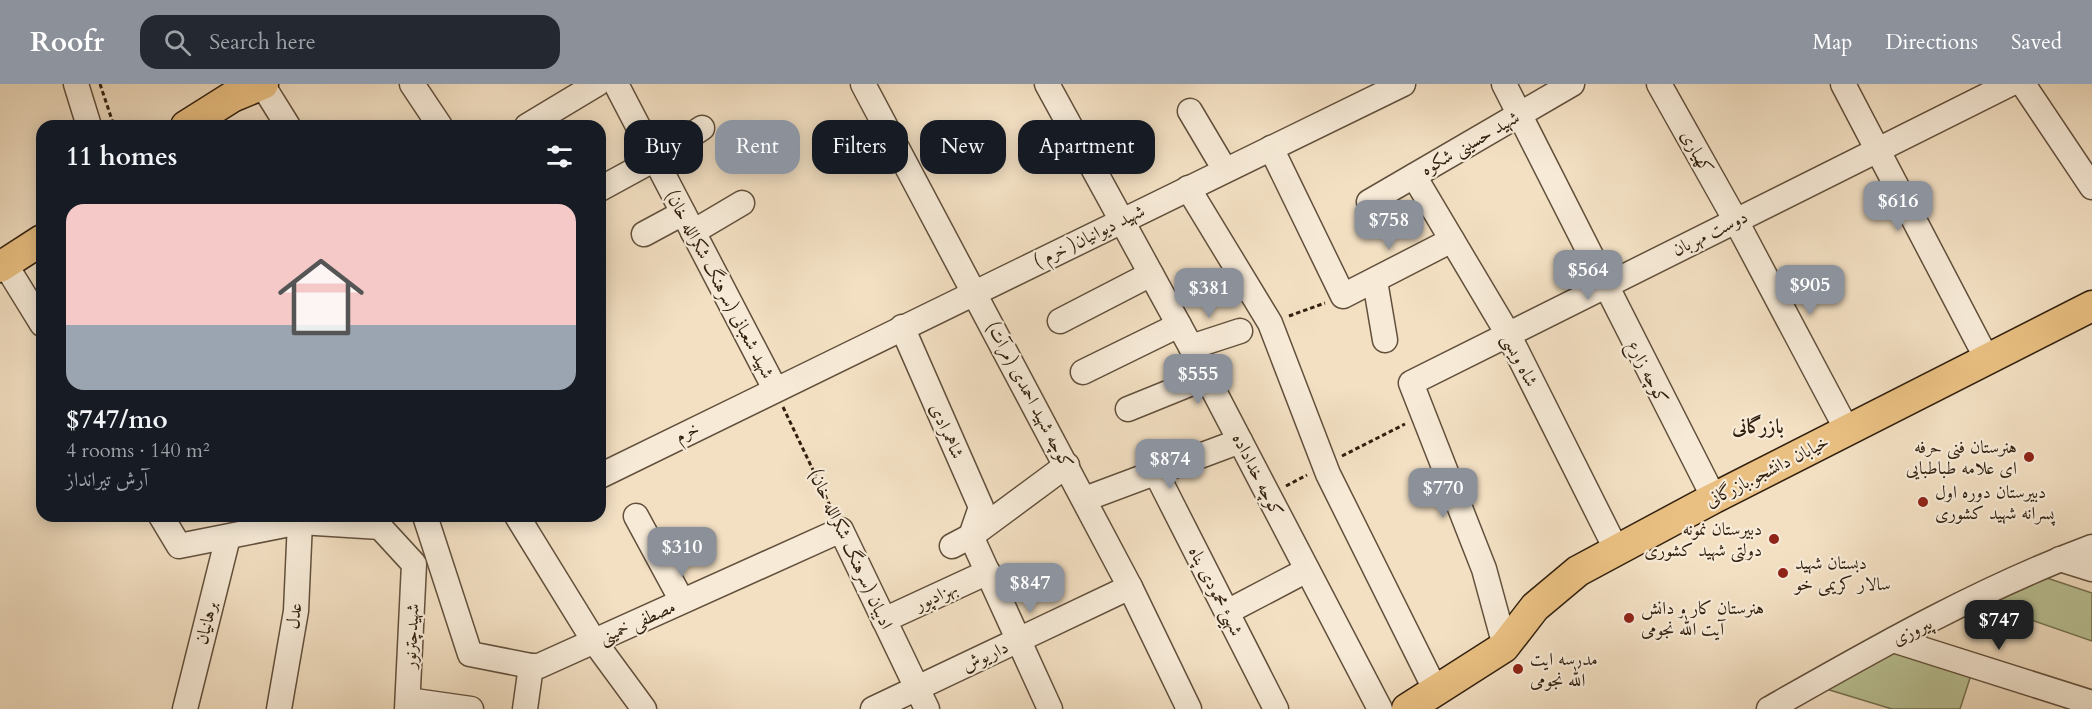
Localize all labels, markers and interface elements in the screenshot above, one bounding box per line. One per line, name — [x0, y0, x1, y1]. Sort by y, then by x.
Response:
search box — [140, 15, 560, 69]
text: Roofr — [30, 23, 104, 61]
icon: search — [161, 26, 194, 59]
text: Search here — [209, 27, 316, 57]
text: Map — [1812, 28, 1852, 57]
text: Directions — [1885, 28, 1978, 57]
text: Saved — [2011, 28, 2062, 57]
street label: شهید حسینی شکوه — [1416, 105, 1524, 182]
chip: Buy — [624, 120, 703, 174]
chip: Rent — [715, 120, 800, 174]
chip: Filters — [812, 120, 908, 174]
chip: New — [920, 120, 1006, 174]
chip: Apartment — [1018, 120, 1155, 174]
street label: کهیاری — [1674, 126, 1719, 179]
text: 11 homes — [66, 139, 177, 174]
icon: filters — [543, 140, 576, 173]
pin: $616 — [1862, 181, 1934, 232]
street label: شهید شعبانی (سرهنگ شکرالله خان) — [659, 186, 780, 383]
text: $616 — [1878, 187, 1918, 214]
street label: شهید دیوانیان( خرم ) — [1029, 199, 1150, 277]
pin: $758 — [1353, 200, 1425, 251]
street label: دوست مهربان — [1668, 204, 1752, 262]
text: $758 — [1369, 206, 1409, 233]
icon: home — [267, 243, 375, 351]
pin: $564 — [1552, 250, 1624, 301]
text: $564 — [1568, 256, 1608, 283]
pin: $905 — [1774, 265, 1846, 316]
pin: $381 — [1173, 268, 1245, 319]
text: $905 — [1790, 271, 1830, 298]
text: $381 — [1189, 274, 1229, 301]
street label: کوچه شهید احمدی (مرآت) — [980, 317, 1079, 473]
street label: شاه ویسی — [1496, 329, 1544, 391]
street label: کوچه زارع — [1619, 336, 1674, 409]
pin: $555 — [1162, 354, 1234, 405]
text: $555 — [1178, 360, 1218, 387]
street label: شاهمرادی — [923, 399, 970, 463]
text: $747/mo — [66, 402, 168, 437]
district label: بازرگانی — [1731, 413, 1784, 440]
street label: خرم — [671, 416, 705, 452]
street label: کوچه خداداده — [1226, 429, 1289, 521]
street label: خیابان دانشجو.بازرگانی — [1701, 429, 1833, 513]
place label: هنرستان فنی حرفه ای علامه طباطبایی — [1906, 435, 2017, 481]
text: 4 rooms · 140 m² — [66, 437, 210, 464]
pin: $874 — [1134, 439, 1206, 490]
text: $874 — [1150, 445, 1190, 472]
marker: هنرستان فنی حرفه ای علامه طباطبایی — [2022, 450, 2036, 464]
street label: ادیبان (سرهنگ شکرالله خان) — [802, 465, 899, 634]
text: آرش تیرانداز — [66, 466, 148, 493]
pin: $770 — [1407, 468, 1479, 519]
text: $770 — [1423, 474, 1463, 501]
place label: دبیرستان دوره اول پسرانه شهید کشوری — [1935, 480, 2056, 526]
marker: دبیرستان دوره اول پسرانه شهید کشوری — [1916, 495, 1930, 509]
place label: دبیرستان نمونه دولتی شهید کشوری — [1644, 517, 1762, 563]
pin: $310 — [646, 527, 718, 578]
marker: دبیرستان نمونه دولتی شهید کشوری — [1767, 532, 1781, 546]
text: $310 — [662, 533, 702, 560]
street label: شهیئ محمودی پناه — [1180, 542, 1249, 641]
place label: دبستان شهید سالار کریمی خو — [1793, 551, 1891, 597]
pin: $847 — [994, 563, 1066, 614]
marker: دبستان شهید سالار کریمی خو — [1776, 566, 1790, 580]
text: $847 — [1010, 569, 1050, 596]
street label: بهزادپور — [909, 576, 962, 618]
street label: مصطفی خمینی — [595, 594, 680, 650]
place label: هنرستان کار و دانش آیت الله نجومی — [1641, 596, 1764, 642]
street label: برهانیان — [189, 599, 224, 647]
pin: $747 — [1963, 600, 2035, 651]
street label: عدل — [280, 601, 309, 631]
street label: شهیدچترنور — [397, 603, 426, 671]
text: $747 — [1979, 606, 2019, 633]
street label: پیروزی — [1888, 610, 1938, 652]
marker: هنرستان کار و دانش آیت الله نجومی — [1622, 611, 1636, 625]
street label: داریوش — [958, 635, 1013, 678]
place label: مدرسه ایت الله نجومی — [1530, 647, 1598, 693]
marker: مدرسه ایت الله نجومی — [1511, 662, 1525, 676]

